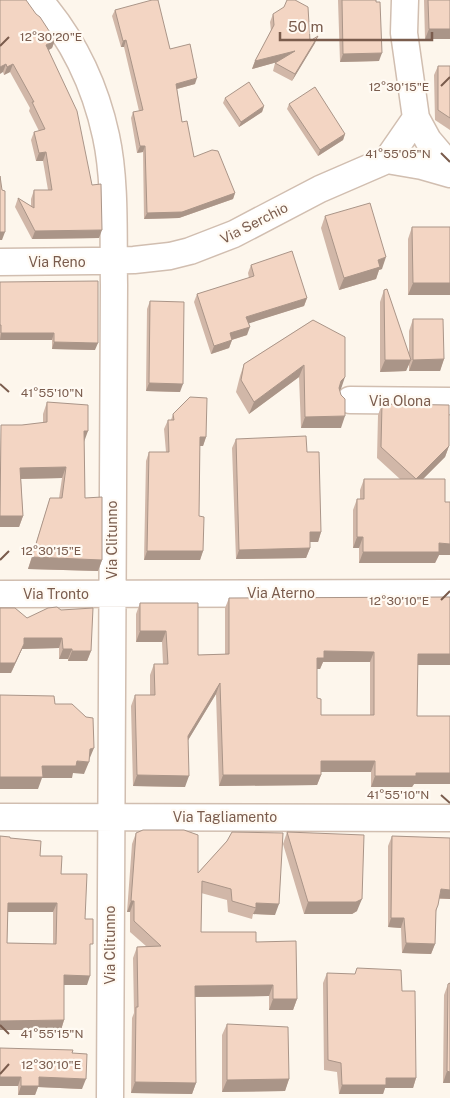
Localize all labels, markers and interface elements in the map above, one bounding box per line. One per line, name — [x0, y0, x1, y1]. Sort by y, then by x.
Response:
scale bar — [280, 10, 432, 42]
text: 50 m — [288, 18, 323, 35]
text: 12°30'20"E — [20, 30, 82, 44]
text: 12°30'15"E — [369, 80, 429, 94]
text: 41°55'05"N — [365, 147, 431, 161]
street label: Via Serchio — [218, 199, 291, 247]
street label: Via Reno — [28, 254, 86, 270]
text: 41°55'10"N — [21, 386, 83, 400]
street label: Via Olona — [369, 393, 431, 409]
street label: Via Clitunno — [104, 500, 120, 579]
text: 12°30'15"E — [21, 544, 81, 558]
street label: Via Aterno — [247, 585, 315, 601]
street label: Via Tronto — [23, 586, 89, 602]
text: 12°30'10"E — [369, 594, 429, 608]
text: 41°55'10"N — [367, 788, 429, 802]
street label: Via Tagliamento — [173, 809, 277, 825]
street label: Via Clitunno — [102, 905, 118, 984]
text: 41°55'15"N — [20, 1027, 84, 1041]
text: 12°30'10"E — [21, 1058, 81, 1072]

